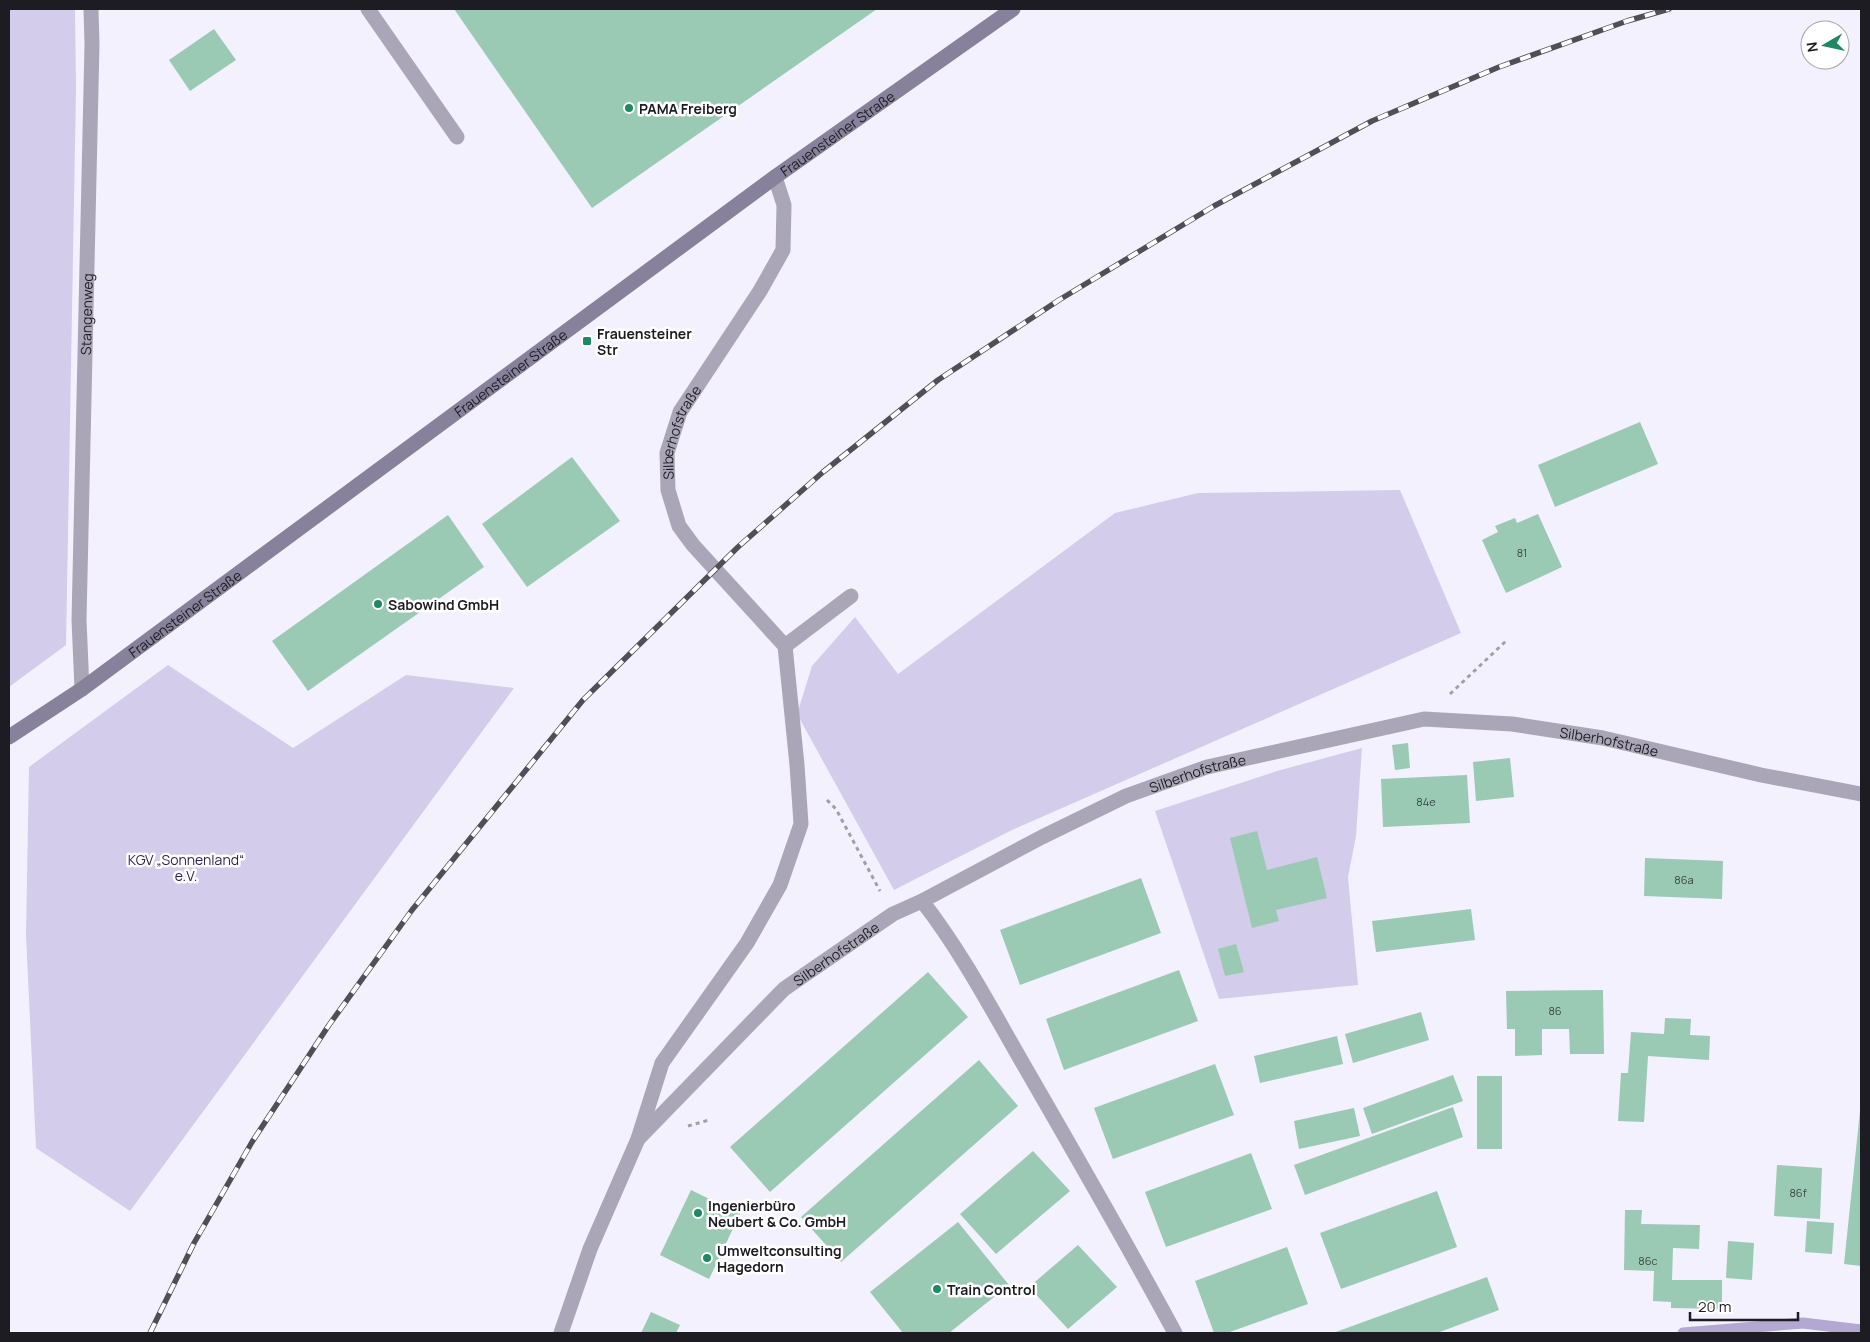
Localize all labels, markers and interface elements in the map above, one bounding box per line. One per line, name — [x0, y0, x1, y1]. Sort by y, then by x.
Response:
north arrow — [1800, 20, 1850, 70]
text: N — [1801, 41, 1822, 54]
street label: Frauensteiner Straße — [776, 86, 898, 180]
place label: PAMA Freiberg — [639, 99, 737, 118]
marker: PAMA Freiberg — [623, 102, 635, 114]
street label: Stangenweg — [75, 273, 96, 355]
street label: Frauensteiner Straße — [450, 324, 571, 421]
place label: Frauensteiner Str — [597, 324, 692, 359]
marker: Frauensteiner Str — [581, 335, 593, 347]
street label: Silberhofstraße — [657, 381, 705, 480]
house number: 81 — [1517, 545, 1527, 560]
street label: Frauensteiner Straße — [124, 565, 245, 661]
place label: Sabowind GmbH — [388, 595, 499, 614]
marker: Sabowind GmbH — [372, 598, 384, 610]
street label: Silberhofstraße — [1558, 722, 1661, 760]
street label: Silberhofstraße — [1146, 749, 1247, 797]
house number: 84e — [1416, 794, 1436, 809]
park label: KGV „Sonnenland“ e.V. — [128, 850, 244, 885]
house number: 86a — [1674, 872, 1694, 887]
street label: Silberhofstraße — [789, 917, 882, 990]
house number: 86 — [1548, 1003, 1562, 1018]
house number: 86f — [1789, 1185, 1807, 1200]
place label: Ingenierbüro Neubert & Co. GmbH — [708, 1196, 846, 1231]
marker: Ingenierbüro Neubert & Co. GmbH — [692, 1207, 704, 1219]
place label: Umweltconsulting Hagedorn — [717, 1241, 842, 1276]
marker: Umweltconsulting Hagedorn — [701, 1252, 713, 1264]
house number: 86c — [1638, 1253, 1658, 1268]
place label: Train Control — [947, 1280, 1036, 1299]
marker: Train Control — [931, 1283, 943, 1295]
scale bar — [1690, 1290, 1798, 1322]
text: 20 m — [1698, 1296, 1731, 1317]

